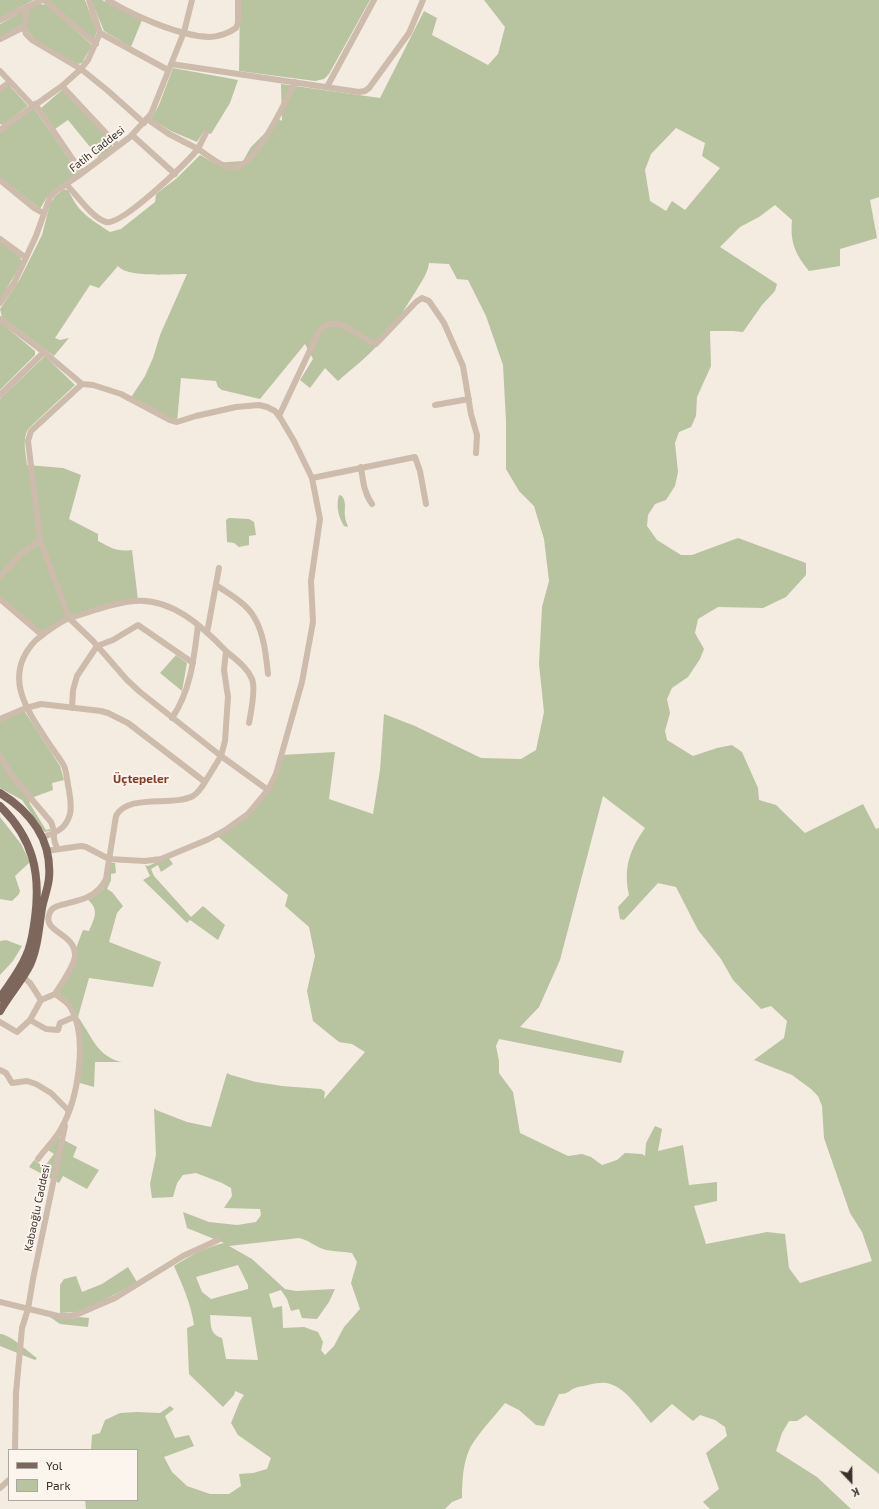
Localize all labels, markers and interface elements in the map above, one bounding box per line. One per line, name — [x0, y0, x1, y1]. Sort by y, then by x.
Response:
street label: Fatih Caddesi — [67, 123, 127, 175]
district label: Üçtepeler — [113, 772, 169, 786]
street label: Kabaoğlu Caddesi — [21, 1163, 53, 1253]
legend — [8, 1449, 138, 1501]
text: Yol — [46, 1458, 62, 1472]
north arrow — [831, 1461, 871, 1501]
text: Park — [46, 1478, 71, 1492]
text: K — [850, 1485, 861, 1500]

